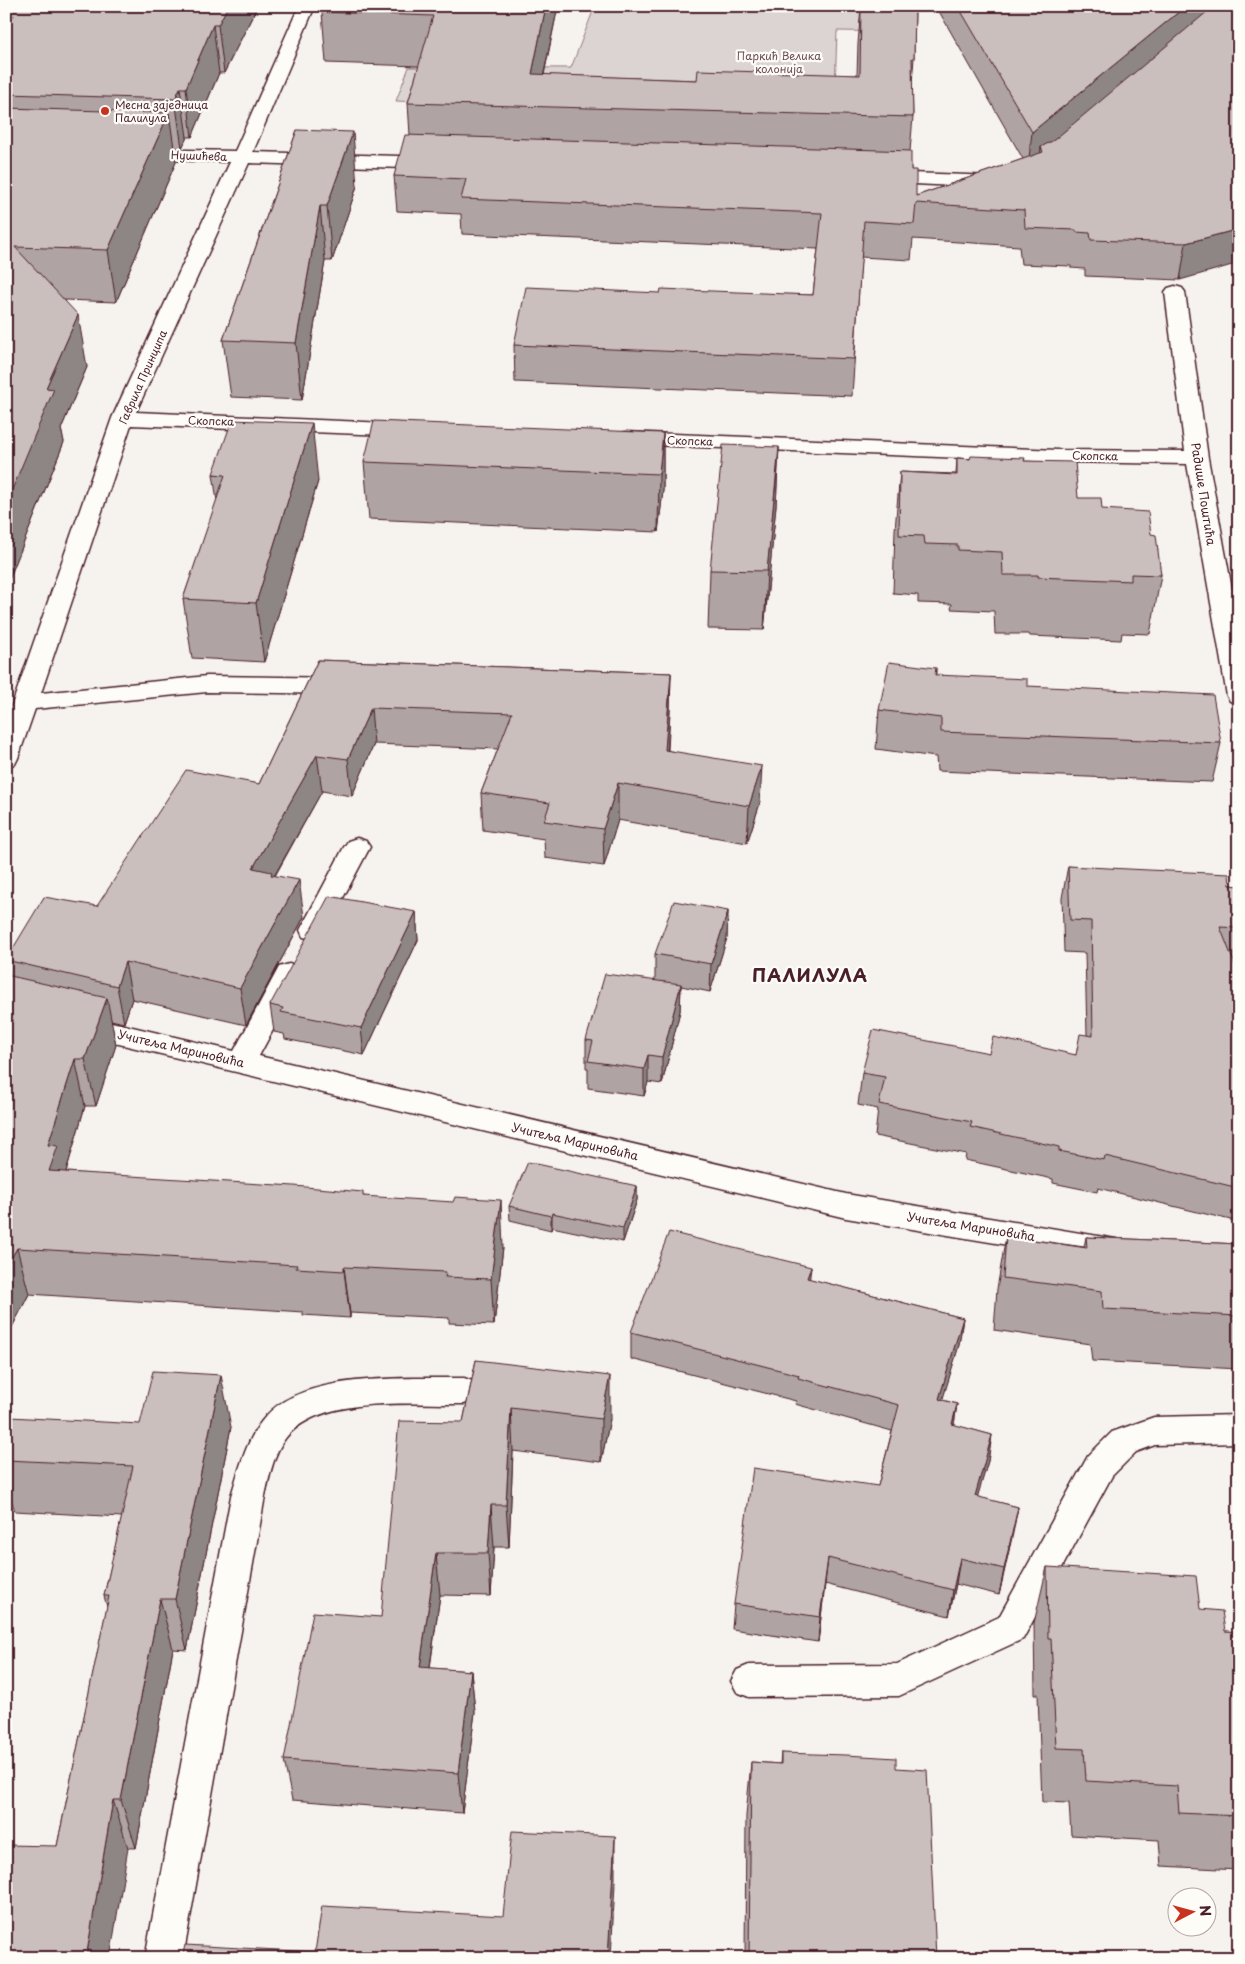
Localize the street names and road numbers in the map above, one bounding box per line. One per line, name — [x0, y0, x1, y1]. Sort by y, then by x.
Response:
street label: Нушићева — [171, 146, 228, 165]
street label: Гаврила Принципа — [114, 327, 171, 427]
street label: Скопска — [188, 411, 234, 430]
street label: Скопска — [667, 431, 713, 450]
street label: Радише Поштића — [1187, 441, 1221, 547]
street label: Скопска — [1072, 447, 1118, 464]
street label: Учитеља Мариновића — [116, 1025, 247, 1071]
street label: Учитеља Мариновића — [510, 1118, 641, 1164]
street label: Учитеља Мариновића — [906, 1207, 1037, 1245]

